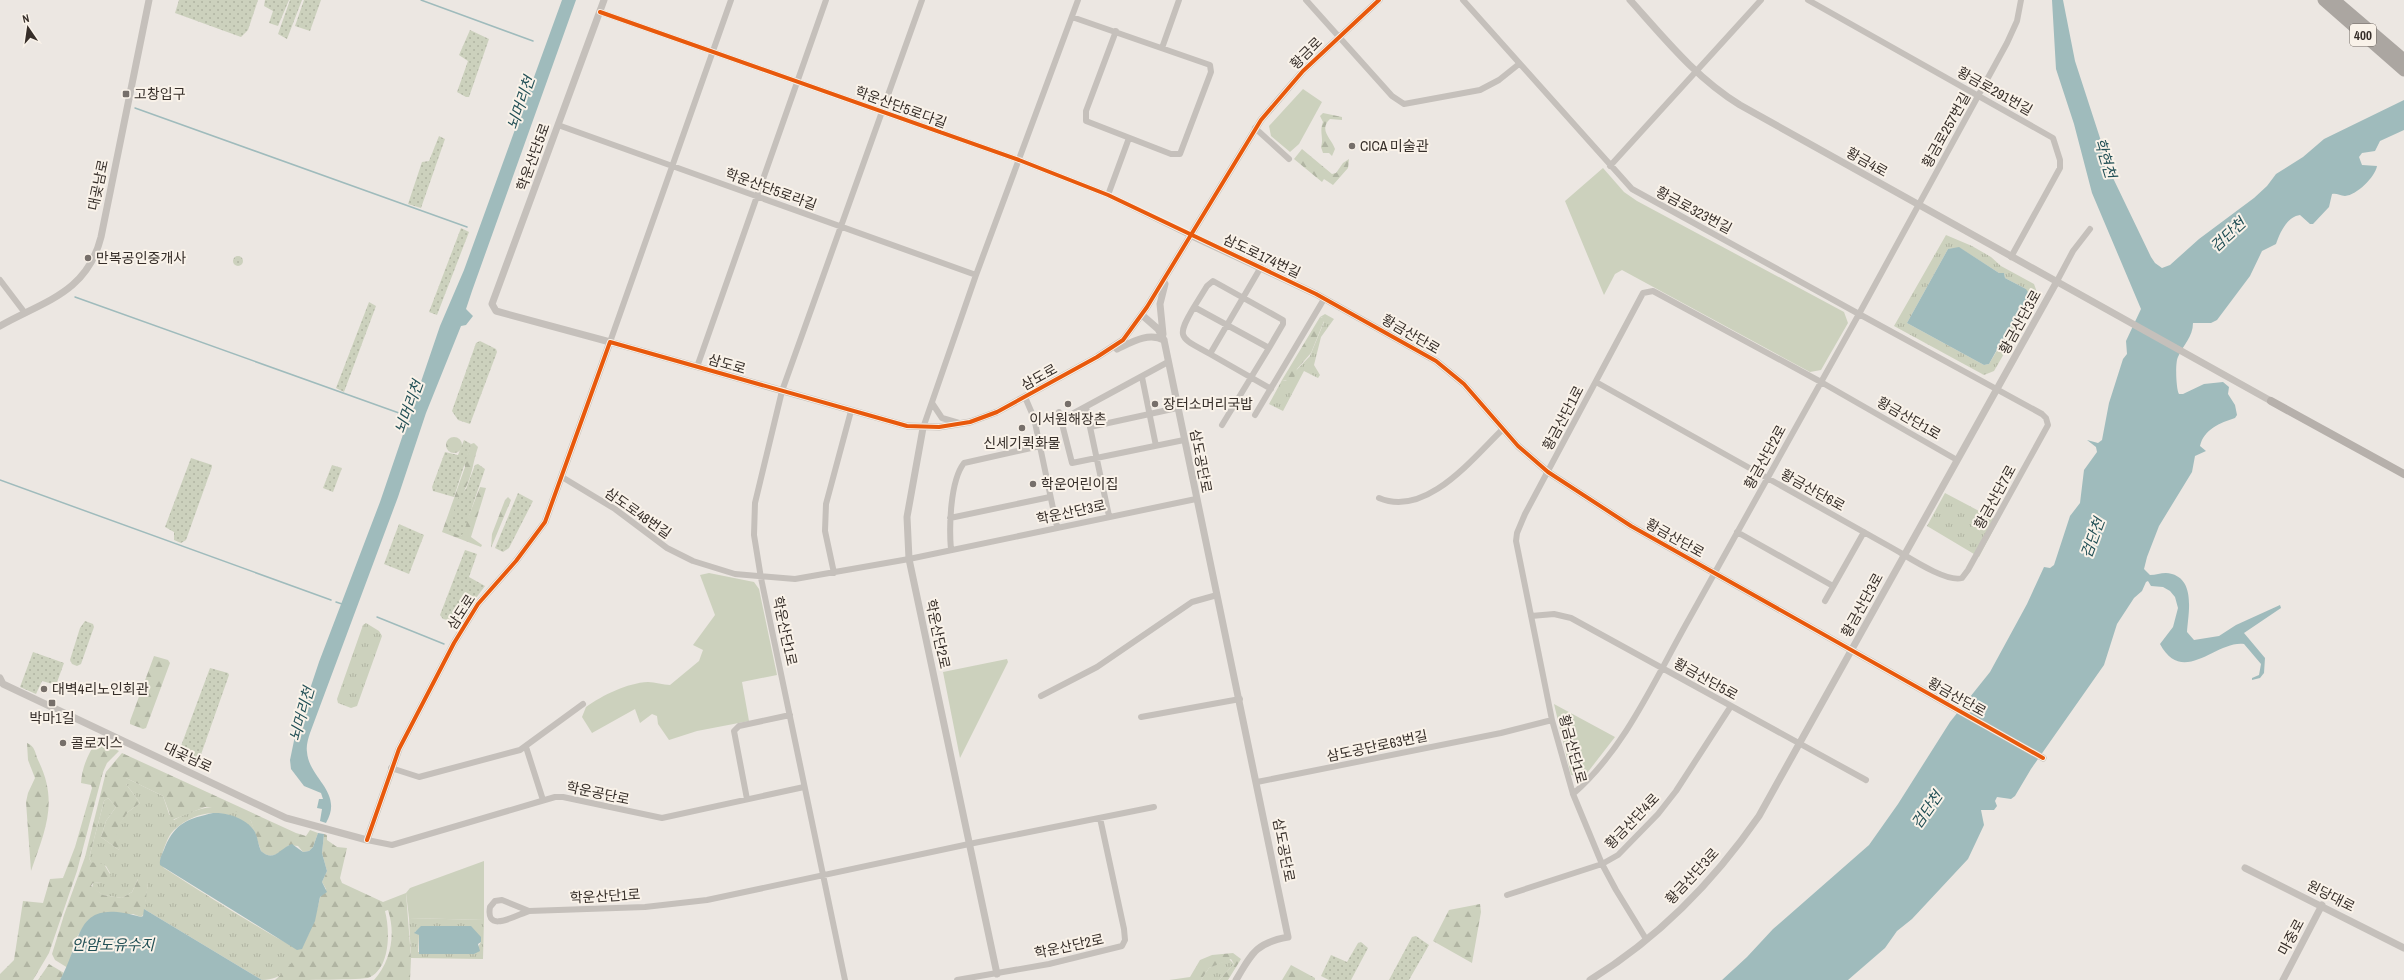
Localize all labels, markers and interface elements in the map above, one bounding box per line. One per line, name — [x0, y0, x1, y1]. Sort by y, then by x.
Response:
north arrow — [8, 8, 48, 48]
text: N — [21, 11, 30, 26]
road number: 400 — [2350, 24, 2376, 46]
street label: 황금로 — [1286, 33, 1326, 73]
street label: 황금로291번길 — [1954, 63, 2036, 119]
water label: 뇌머리천 — [502, 71, 540, 132]
street label: 학운산단5로다길 — [853, 82, 949, 132]
place label: 고창입구 — [134, 85, 186, 103]
marker: 고창입구 — [121, 89, 131, 99]
street label: 황금로257번길 — [1918, 89, 1974, 171]
street label: 학운산단5로 — [512, 121, 554, 193]
water label: 학현천 — [2089, 135, 2122, 183]
place label: CICA 미술관 — [1360, 137, 1429, 155]
marker: CICA 미술관 — [1347, 141, 1357, 151]
street label: 황금4로 — [1843, 143, 1891, 181]
street label: 대곶남로 — [84, 158, 112, 212]
street label: 학운산단5로라길 — [723, 164, 819, 214]
street label: 황금로323번길 — [1653, 182, 1735, 238]
water label: 검단천 — [2205, 211, 2252, 256]
street label: 삼도로174번길 — [1220, 230, 1304, 282]
place label: 만복공인중개사 — [96, 249, 186, 267]
marker: 만복공인중개사 — [83, 253, 93, 263]
street label: 황금산단3로 — [1995, 287, 2045, 357]
street label: 황금산단로 — [1379, 310, 1443, 358]
street label: 삼도로 — [706, 350, 748, 378]
street label: 삼도로 — [1018, 360, 1060, 394]
water label: 뇌머리천 — [389, 375, 429, 436]
street label: 황금산단1로 — [1538, 382, 1588, 453]
street label: 황금산단1로 — [1874, 393, 1944, 444]
place label: 장터소머리국밥 — [1163, 395, 1253, 413]
marker: 이서원해장촌 — [1063, 399, 1073, 409]
marker: 장터소머리국밥 — [1150, 399, 1160, 409]
place label: 이서원해장촌 — [1029, 410, 1107, 428]
street label: 황금산단2로 — [1740, 422, 1790, 492]
marker: 신세기퀵화물 — [1017, 423, 1027, 433]
street label: 삼도공단로 — [1186, 428, 1216, 494]
place label: 신세기퀵화물 — [983, 434, 1061, 452]
street label: 황금산단7로 — [1970, 462, 2020, 532]
street label: 황금산단6로 — [1778, 465, 1848, 515]
place label: 학운어린이집 — [1041, 475, 1118, 493]
marker: 학운어린이집 — [1028, 479, 1038, 489]
street label: 삼도로48번길 — [601, 483, 675, 543]
street label: 학운산단3로 — [1035, 496, 1108, 528]
water label: 검단천 — [2076, 513, 2110, 561]
street label: 황금산단로 — [1642, 515, 1708, 562]
street label: 황금산단3로 — [1837, 570, 1887, 640]
street label: 삼도로 — [443, 591, 479, 633]
street label: 학운산단1로 — [769, 595, 801, 668]
street label: 학운산단2로 — [922, 598, 954, 671]
street label: 황금산단5로 — [1671, 654, 1741, 704]
street label: 황금산단로 — [1924, 674, 1990, 721]
place label: 대벽4리노인회관 — [52, 680, 149, 698]
water label: 뇌머리천 — [284, 682, 320, 743]
marker: 대벽4리노인회관 — [39, 684, 49, 694]
marker: 박마1길 — [47, 698, 57, 708]
place label: 박마1길 — [29, 709, 75, 727]
street label: 황금산단1로 — [1555, 712, 1591, 786]
street label: 삼도공단로63번길 — [1325, 726, 1429, 766]
place label: 콜로지스 — [71, 734, 123, 752]
marker: 콜로지스 — [58, 738, 68, 748]
street label: 대곶남로 — [161, 738, 215, 776]
street label: 학운공단로 — [565, 778, 631, 809]
water label: 검단천 — [1906, 785, 1948, 833]
street label: 황금산단4로 — [1601, 789, 1663, 853]
street label: 삼도공단로 — [1269, 817, 1299, 883]
street label: 황금산단3로 — [1661, 844, 1723, 908]
street label: 원당대로 — [2304, 876, 2358, 916]
street label: 학운산단1로 — [569, 885, 641, 907]
street label: 마중로 — [2274, 916, 2308, 958]
street label: 학운산단2로 — [1033, 930, 1106, 962]
water label: 안암도유수지 — [72, 934, 156, 955]

